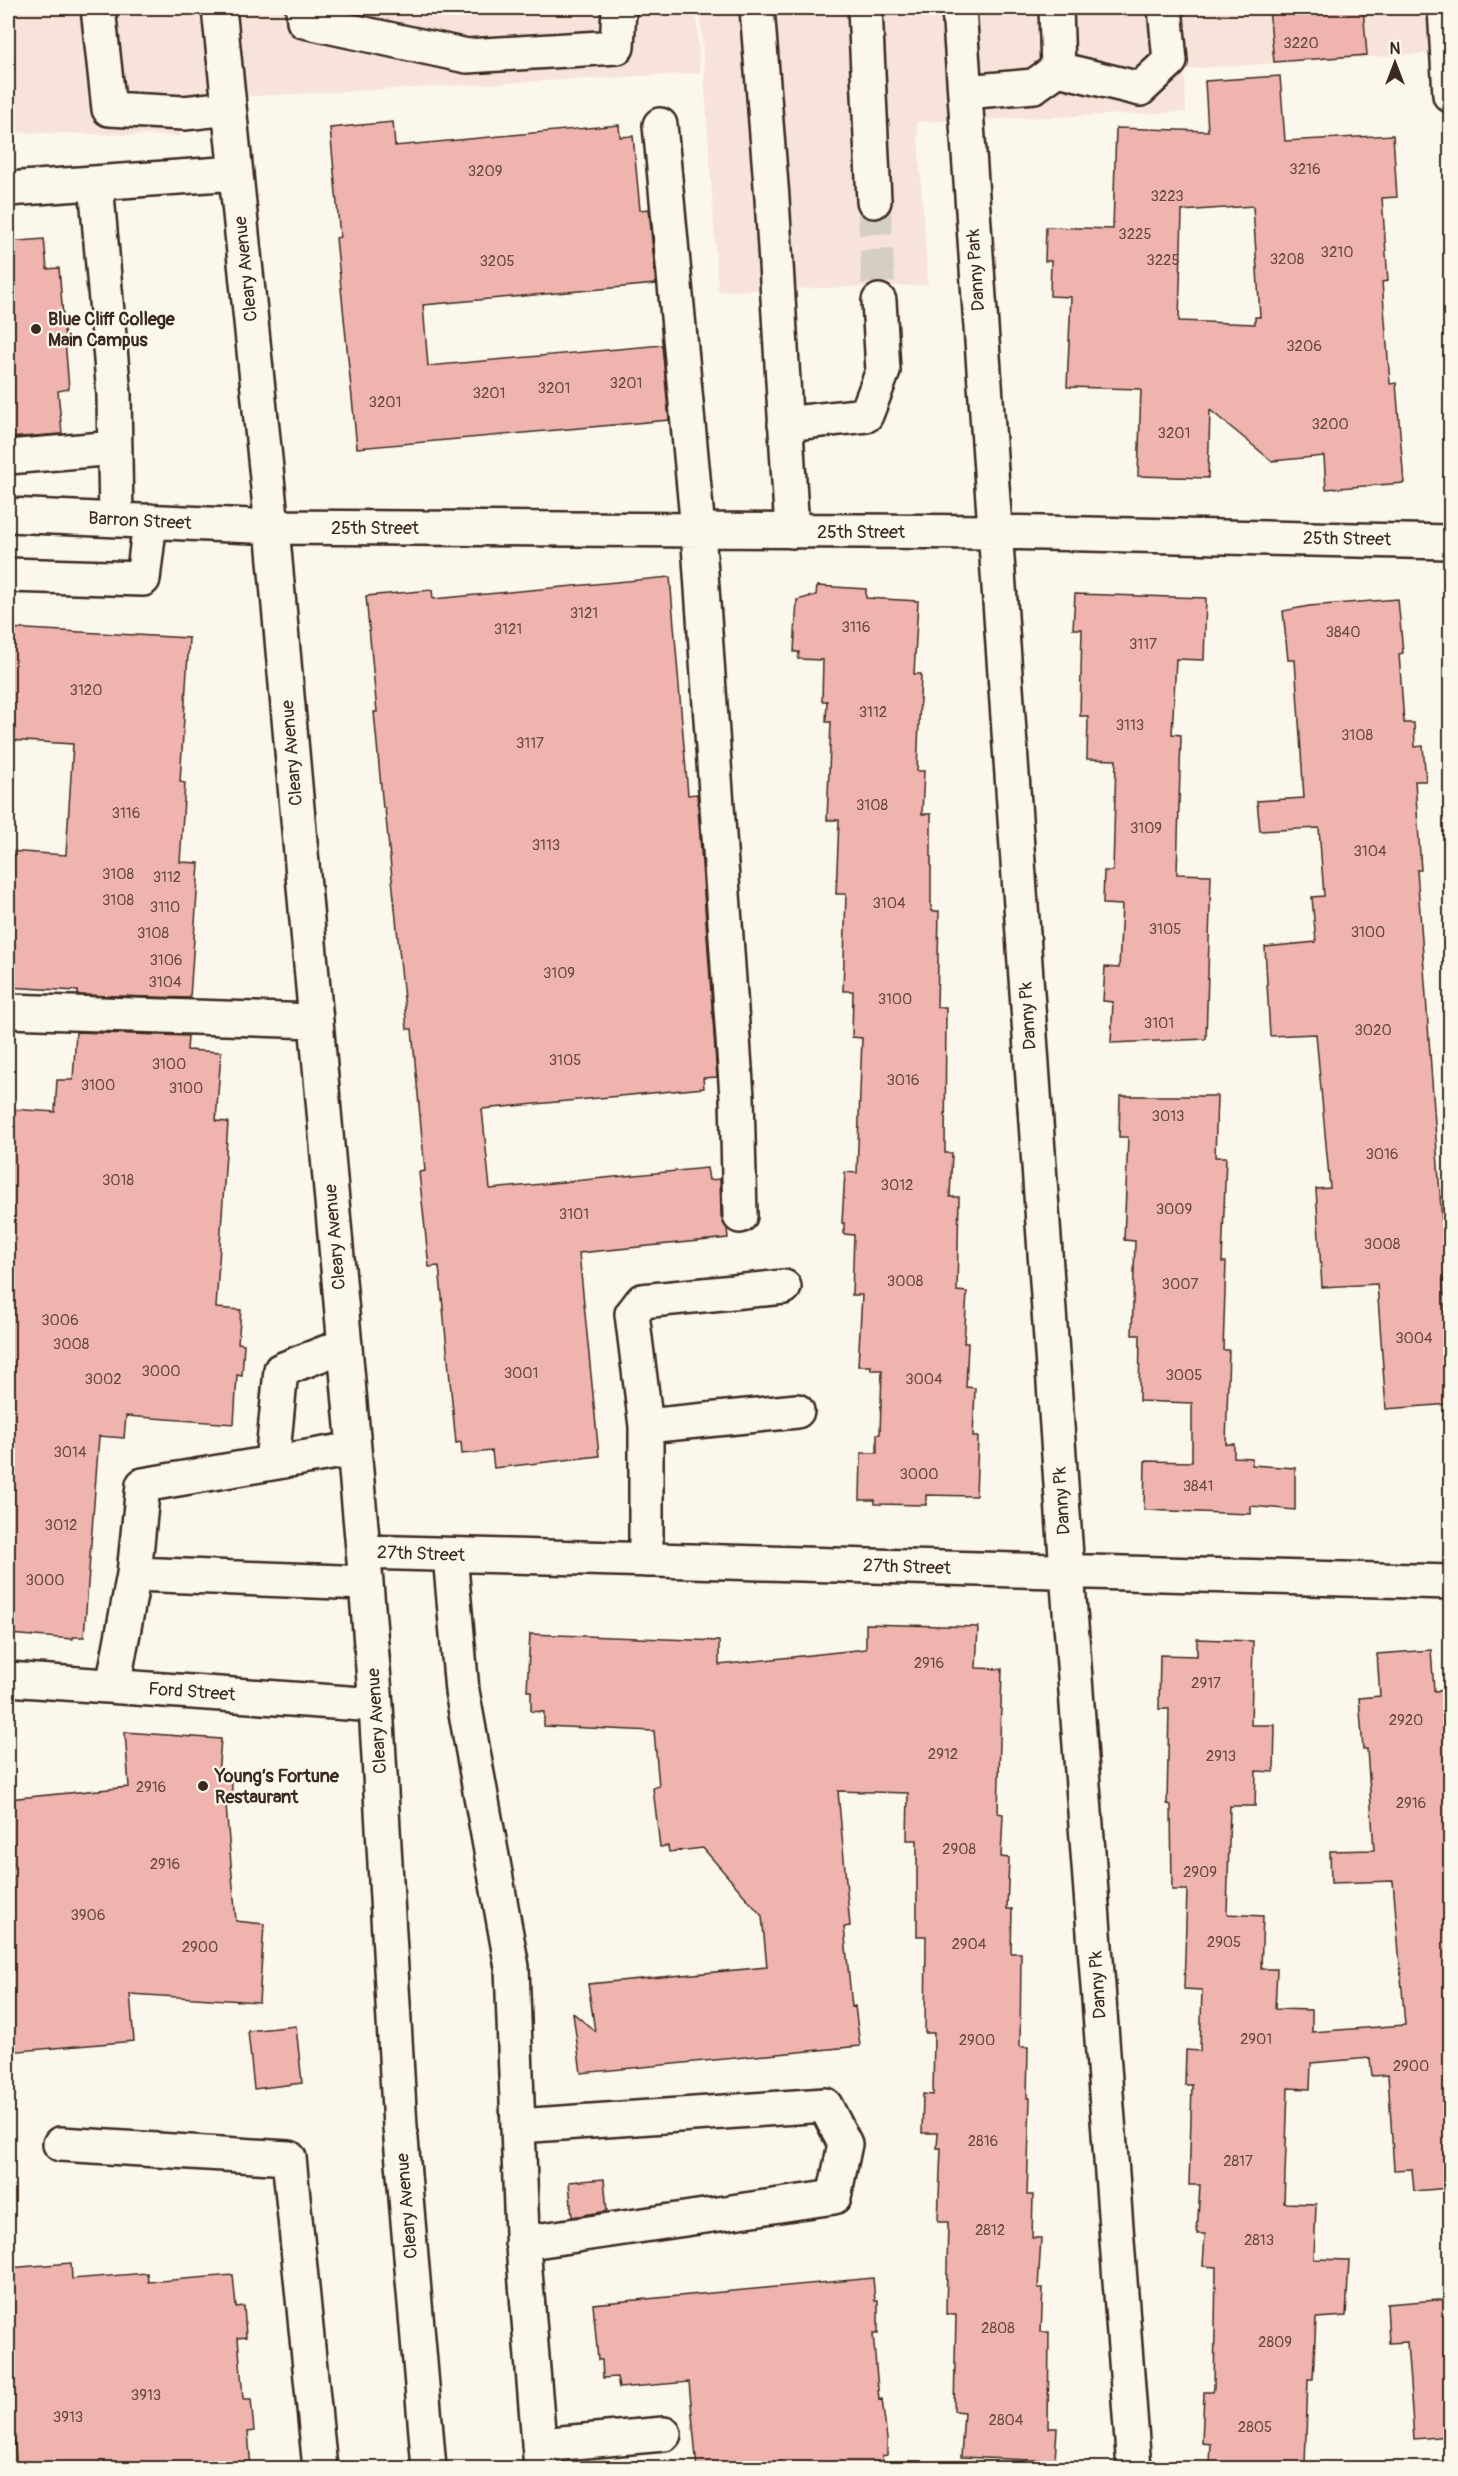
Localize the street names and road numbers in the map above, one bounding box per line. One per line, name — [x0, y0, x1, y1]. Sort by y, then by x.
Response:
street label: Cleary Avenue — [229, 215, 263, 323]
street label: Danny Park — [962, 228, 990, 312]
street label: Barron Street — [88, 507, 193, 535]
street label: 25th Street — [331, 517, 420, 540]
street label: 25th Street — [817, 521, 906, 544]
street label: 25th Street — [1303, 527, 1392, 551]
street label: Cleary Avenue — [276, 699, 308, 807]
street label: Danny Pk — [1014, 981, 1042, 1051]
street label: Cleary Avenue — [319, 1183, 351, 1291]
street label: Danny Pk — [1048, 1466, 1076, 1536]
street label: 27th Street — [377, 1541, 466, 1567]
street label: 27th Street — [863, 1554, 952, 1580]
street label: Cleary Avenue — [362, 1667, 392, 1775]
street label: Ford Street — [148, 1677, 237, 1707]
street label: Danny Pk — [1084, 1950, 1112, 2020]
street label: Cleary Avenue — [391, 2152, 423, 2260]

